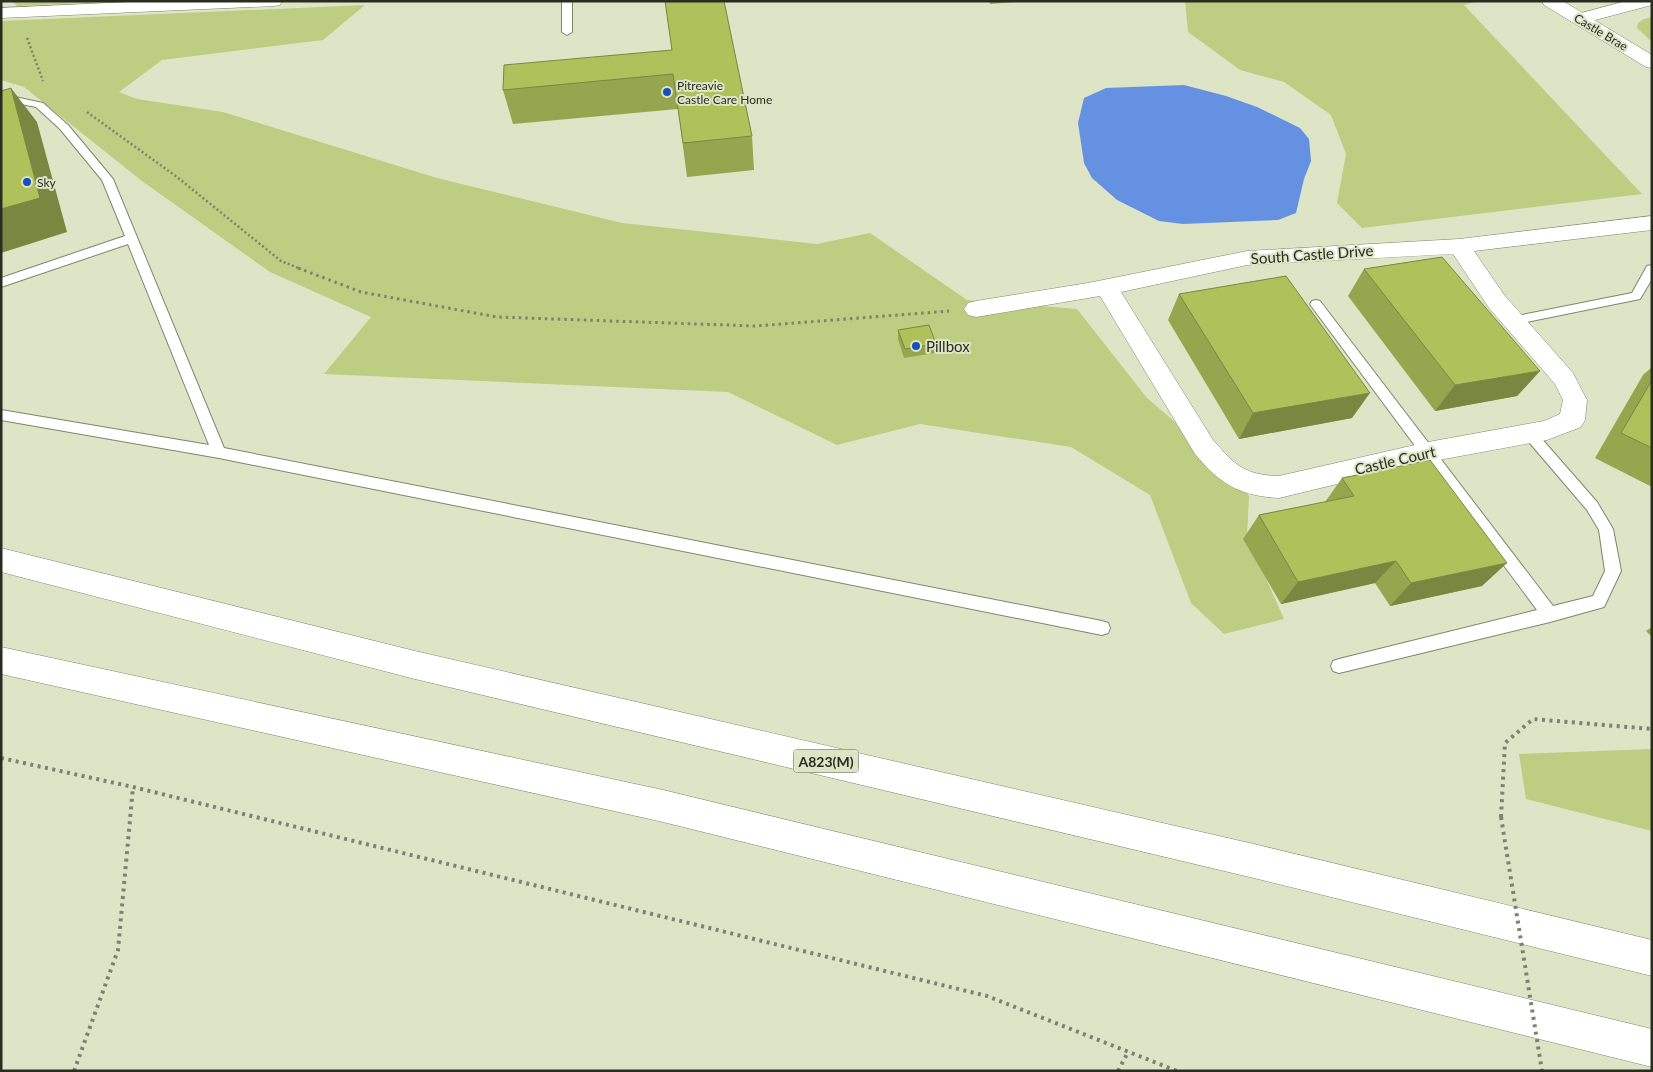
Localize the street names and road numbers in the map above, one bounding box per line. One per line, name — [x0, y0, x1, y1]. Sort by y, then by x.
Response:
street label: Castle Brae — [1571, 10, 1631, 54]
street label: South Castle Drive — [1250, 241, 1374, 267]
street label: Castle Court — [1353, 442, 1438, 478]
road number: A823(M) — [794, 749, 858, 772]

